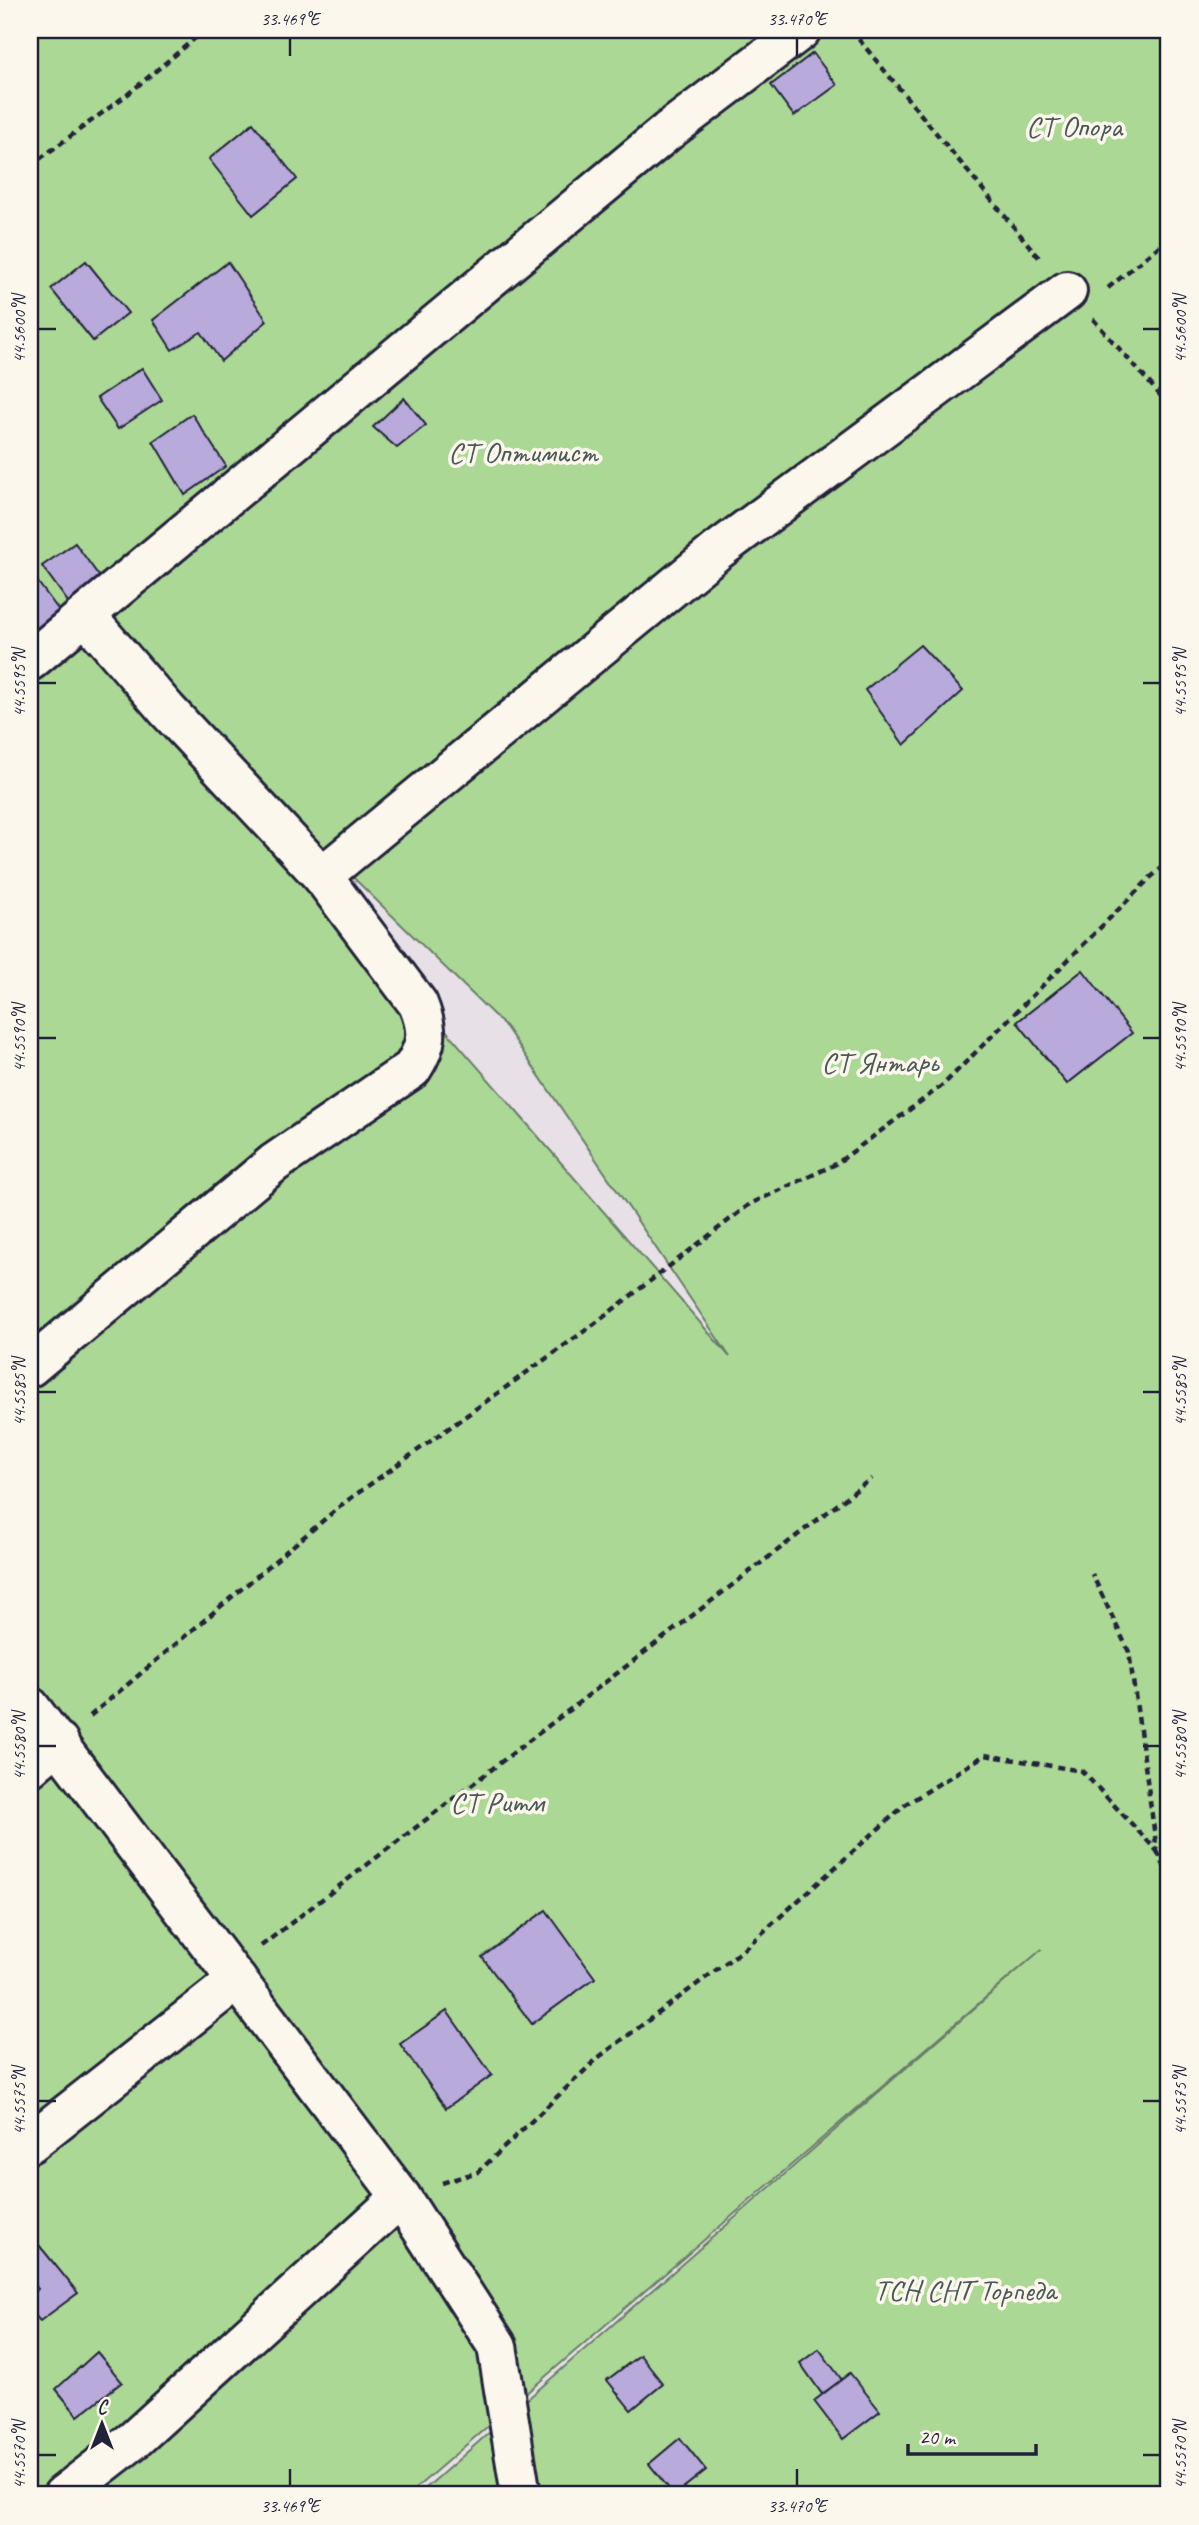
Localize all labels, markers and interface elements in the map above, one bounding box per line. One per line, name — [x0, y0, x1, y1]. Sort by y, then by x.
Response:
text: 33.469°E — [261, 8, 322, 30]
text: 33.470°E — [768, 8, 829, 30]
park label: СТ Опора — [1026, 107, 1124, 145]
text: 44.5600°N — [8, 292, 30, 363]
text: 44.5600°N — [1169, 292, 1191, 363]
park label: СТ Оптимист — [448, 433, 599, 471]
text: 44.5595°N — [8, 646, 30, 717]
text: 44.5595°N — [1169, 646, 1191, 717]
text: 44.5590°N — [8, 1001, 30, 1072]
text: 44.5590°N — [1169, 1001, 1191, 1072]
park label: СТ Янтарь — [822, 1043, 941, 1081]
text: 44.5585°N — [8, 1355, 30, 1426]
text: 44.5585°N — [1169, 1355, 1191, 1426]
text: 44.5580°N — [8, 1709, 30, 1780]
text: 44.5580°N — [1169, 1709, 1191, 1780]
park label: СТ Ритм — [450, 1783, 546, 1821]
text: 44.5575°N — [8, 2064, 30, 2135]
text: 44.5575°N — [1169, 2064, 1191, 2135]
park label: ТСН СНТ Торпеда — [874, 2271, 1058, 2309]
north arrow — [66, 2388, 136, 2458]
text: С — [97, 2396, 109, 2420]
scale bar — [908, 2413, 1036, 2457]
text: 44.5570°N — [8, 2418, 30, 2489]
text: 44.5570°N — [1169, 2418, 1191, 2489]
text: 20 m — [919, 2424, 957, 2450]
text: 33.469°E — [261, 2495, 322, 2517]
text: 33.470°E — [768, 2495, 829, 2517]

